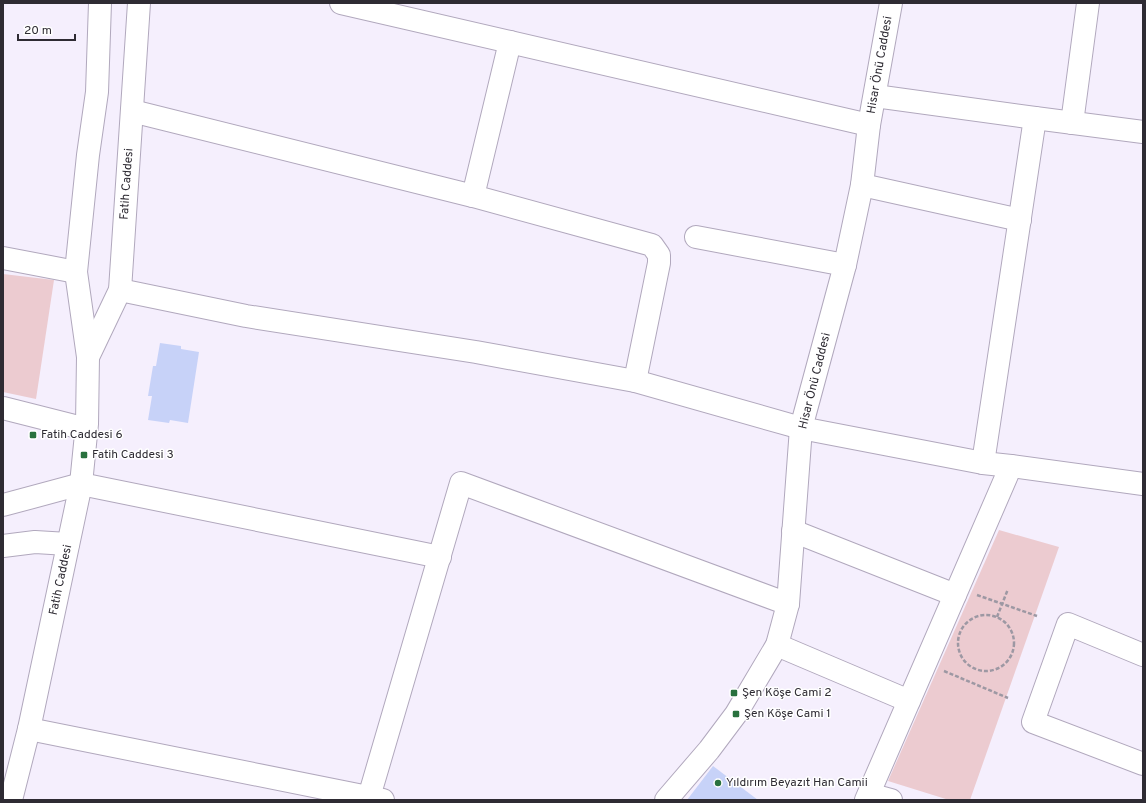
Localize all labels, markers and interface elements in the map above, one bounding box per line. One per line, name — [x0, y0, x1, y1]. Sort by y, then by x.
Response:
street label: Hisar Önü Caddesi — [864, 15, 896, 115]
scale bar — [18, 16, 75, 42]
text: 20 m — [24, 23, 52, 39]
street label: Fatih Caddesi — [117, 148, 137, 220]
street label: Hisar Önü Caddesi — [795, 331, 835, 431]
place label: Fatih Caddesi 6 — [41, 427, 123, 443]
marker: Fatih Caddesi 6 — [28, 430, 38, 440]
place label: Fatih Caddesi 3 — [92, 447, 174, 463]
marker: Fatih Caddesi 3 — [79, 450, 89, 460]
street label: Fatih Caddesi — [46, 543, 76, 617]
place label: Şen Köşe Cami 2 — [742, 685, 832, 701]
marker: Şen Köşe Cami 2 — [729, 688, 739, 698]
place label: Şen Köşe Cami 1 — [744, 706, 831, 722]
marker: Şen Köşe Cami 1 — [731, 709, 741, 719]
place label: Yıldırım Beyazıt Han Camii — [726, 775, 868, 791]
marker: Yıldırım Beyazıt Han Camii — [713, 778, 723, 788]

